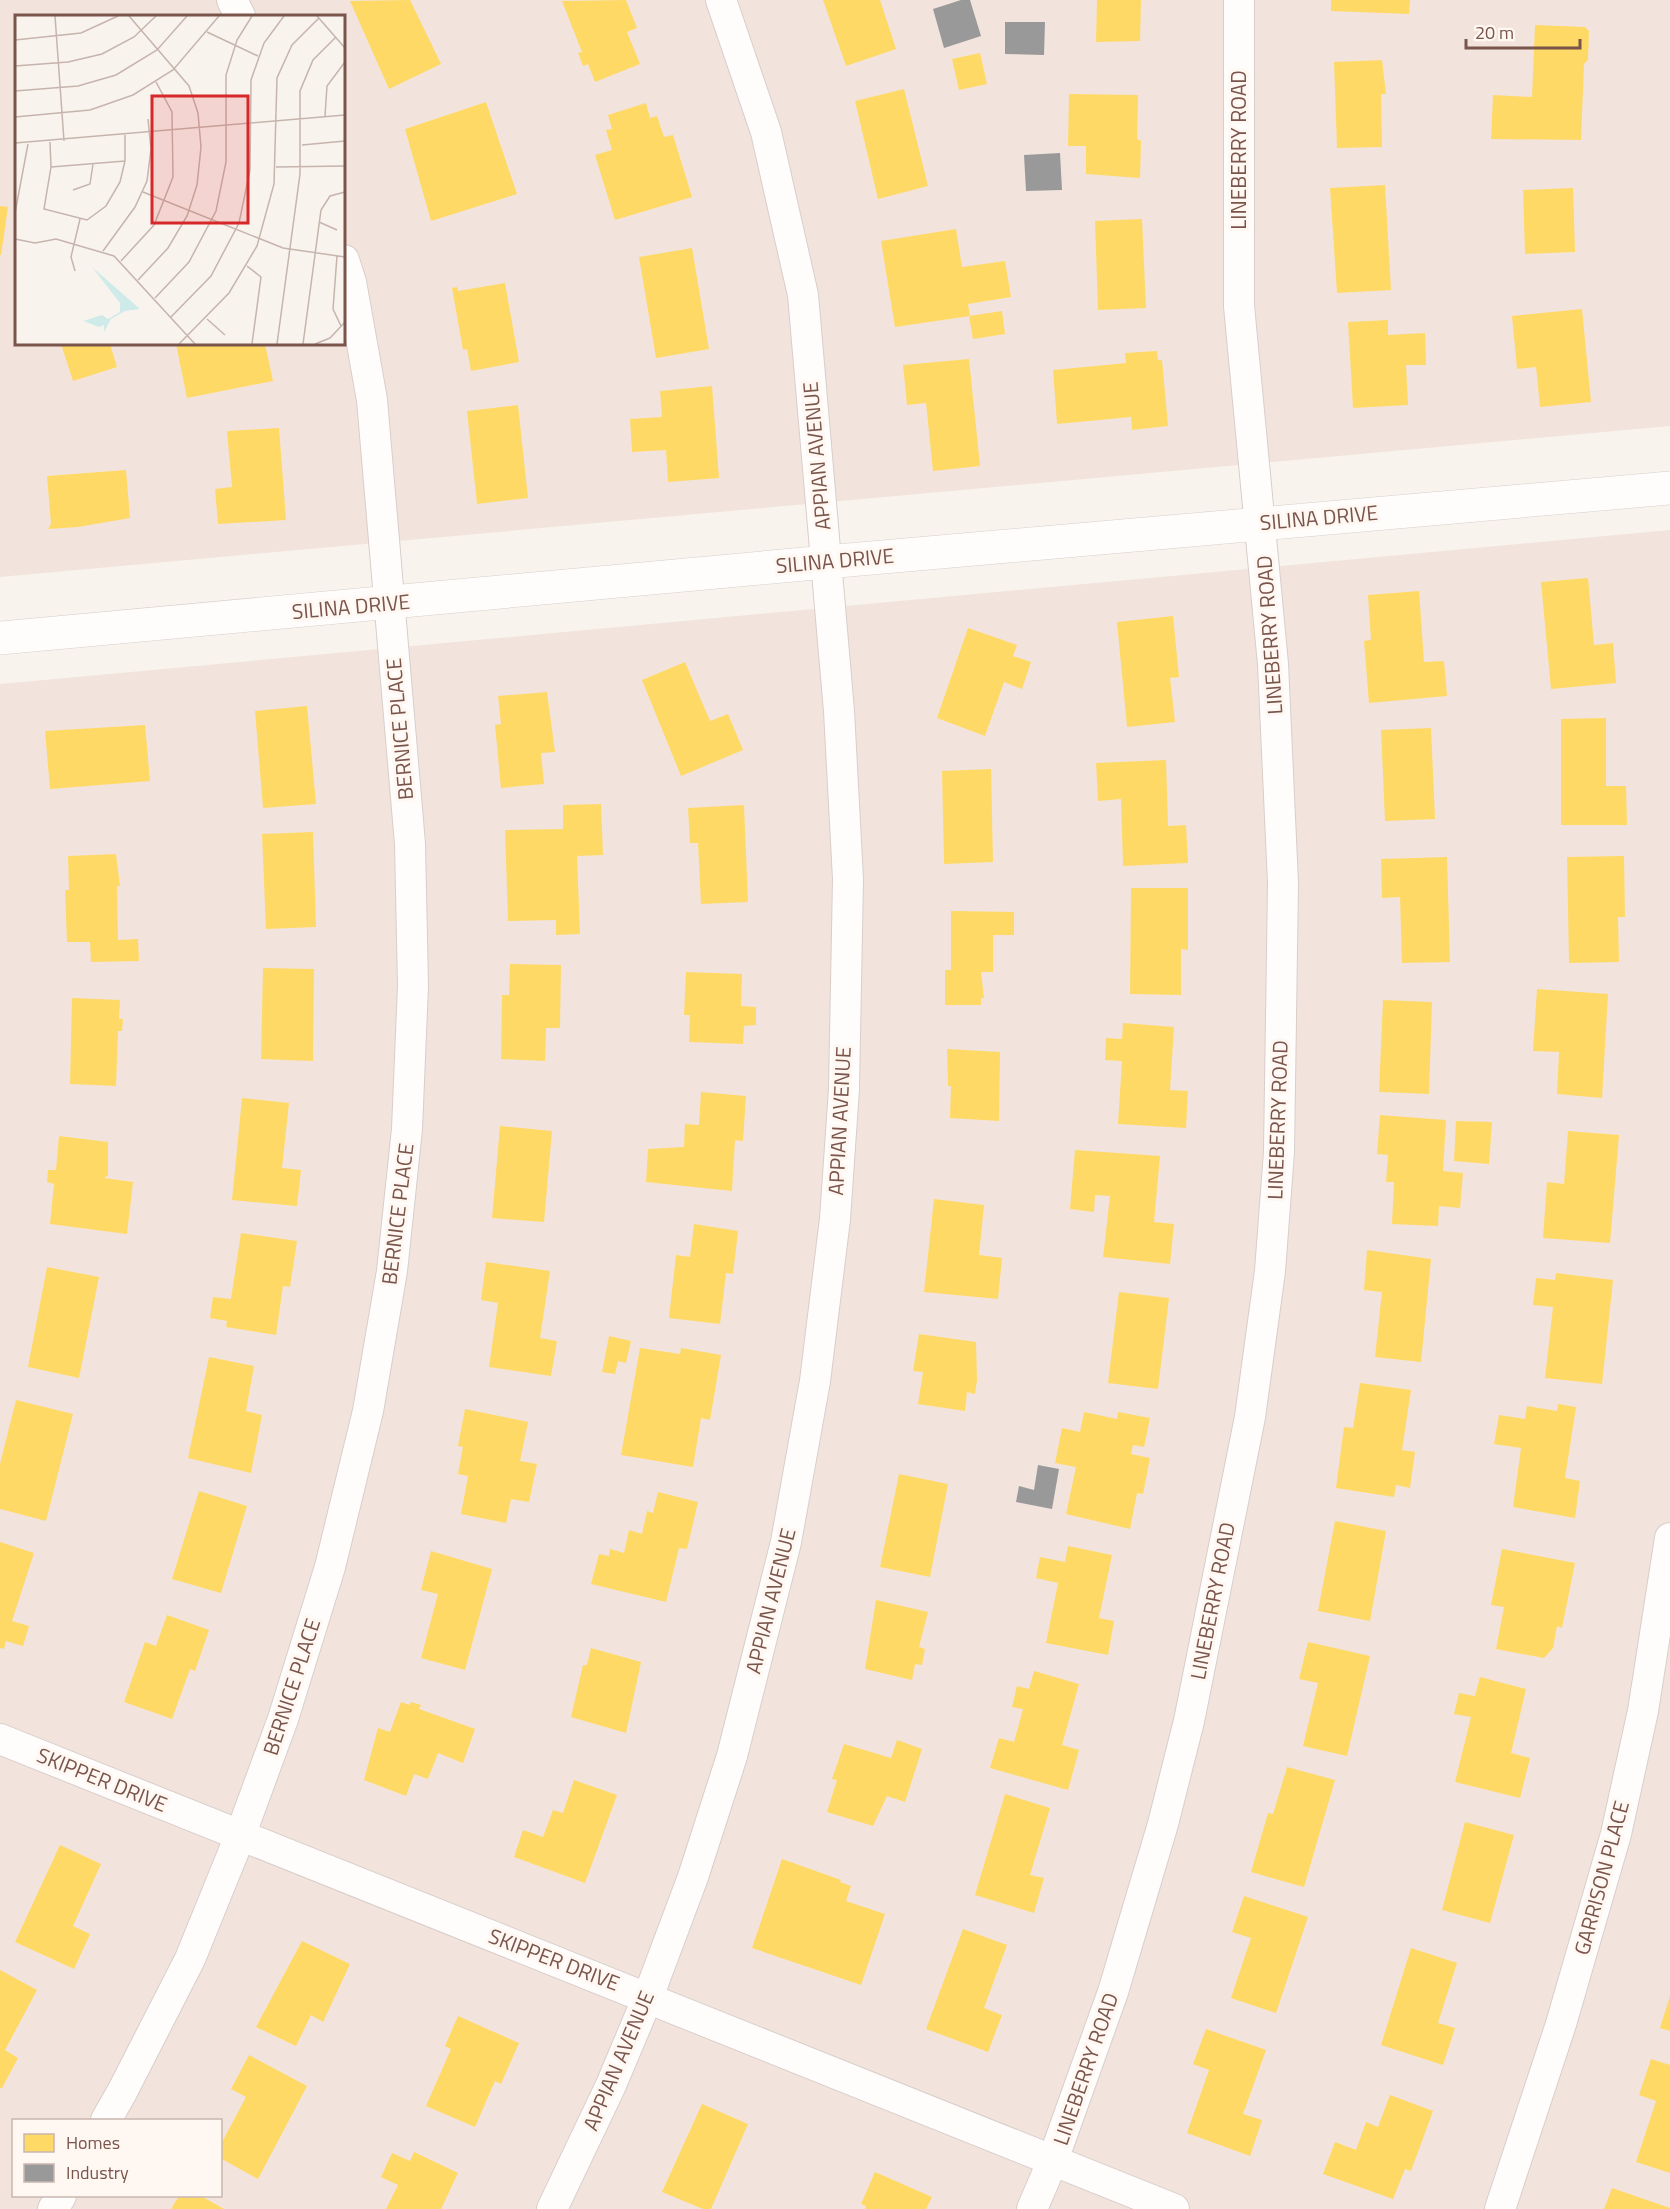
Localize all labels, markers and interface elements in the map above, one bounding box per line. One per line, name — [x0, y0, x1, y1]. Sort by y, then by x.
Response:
scale bar — [1466, 12, 1580, 50]
inset map — [15, 15, 345, 345]
text: 20 m — [1475, 19, 1514, 46]
street label: LINEBERRY ROAD — [1222, 70, 1254, 230]
street label: APPIAN AVENUE — [794, 380, 838, 532]
street label: SILINA DRIVE — [1258, 496, 1379, 538]
street label: SILINA DRIVE — [774, 539, 895, 581]
street label: LINEBERRY ROAD — [1247, 554, 1291, 716]
street label: SILINA DRIVE — [290, 585, 411, 627]
street label: BERNICE PLACE — [377, 657, 421, 801]
street label: LINEBERRY ROAD — [1258, 1040, 1296, 1200]
street label: APPIAN AVENUE — [819, 1046, 859, 1196]
street label: BERNICE PLACE — [372, 1141, 422, 1286]
street label: LINEBERRY ROAD — [1181, 1519, 1243, 1682]
street label: APPIAN AVENUE — [736, 1525, 804, 1677]
street label: BERNICE PLACE — [254, 1614, 328, 1759]
street label: SKIPPER DRIVE — [32, 1738, 172, 1820]
street label: GARRISON PLACE — [1565, 1797, 1637, 1958]
street label: SKIPPER DRIVE — [484, 1919, 625, 1999]
street label: APPIAN AVENUE — [574, 1986, 662, 2135]
street label: LINEBERRY ROAD — [1044, 1988, 1126, 2149]
legend — [12, 2119, 222, 2197]
text: Homes — [66, 2129, 120, 2156]
text: Industry — [66, 2159, 129, 2186]

